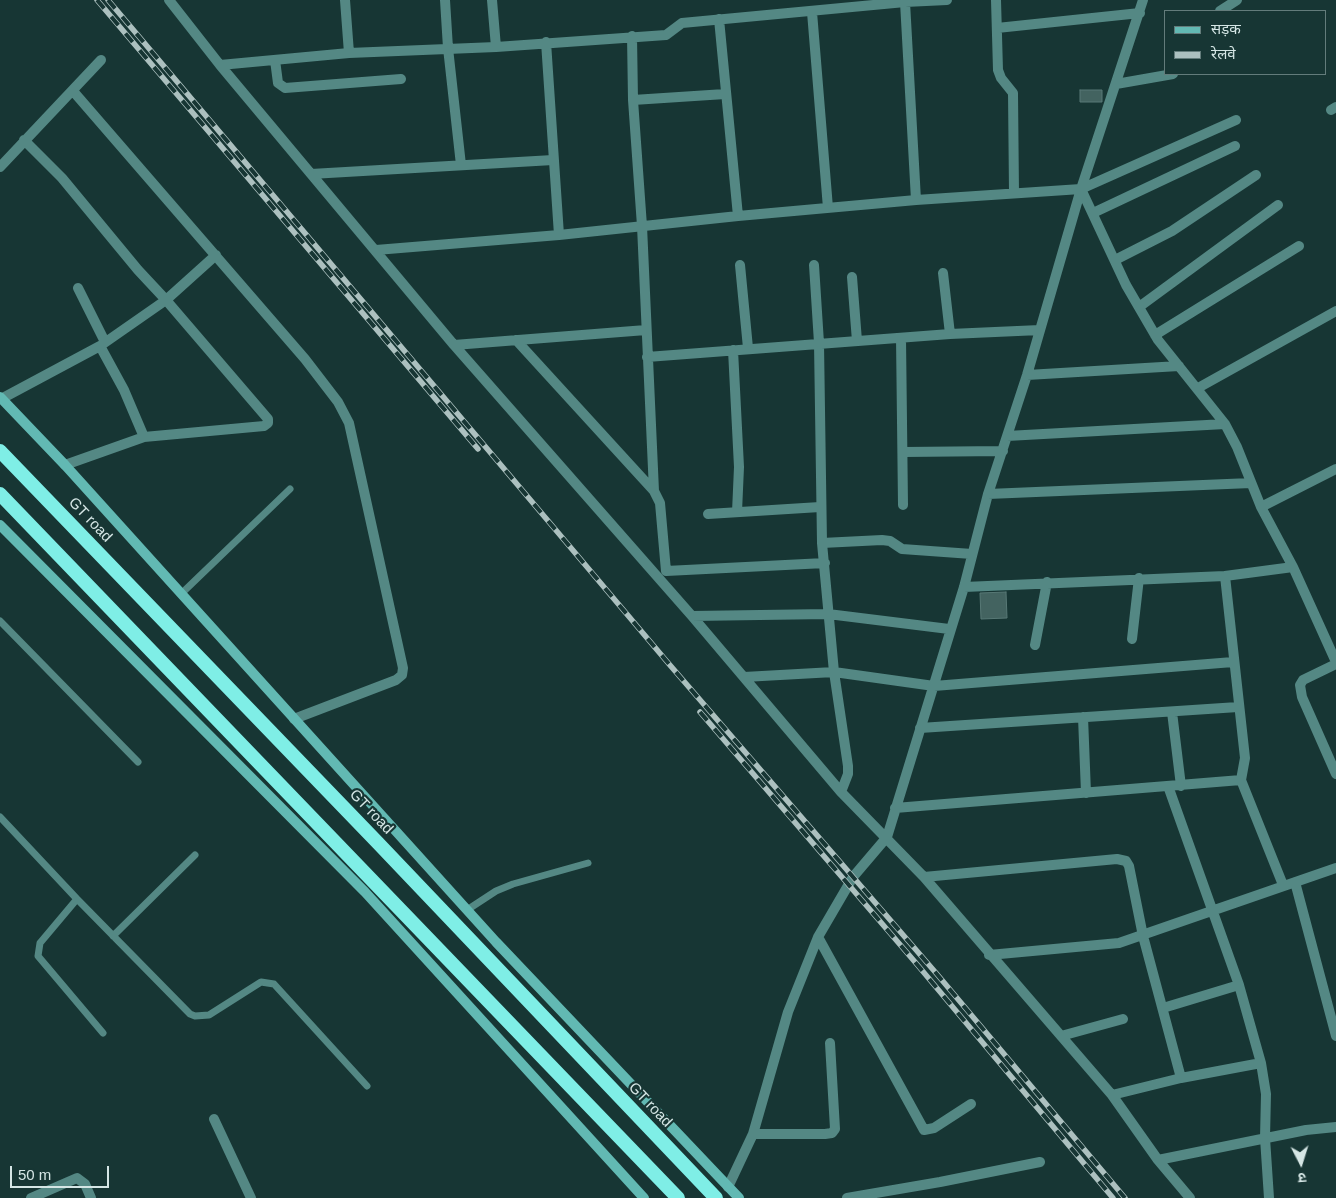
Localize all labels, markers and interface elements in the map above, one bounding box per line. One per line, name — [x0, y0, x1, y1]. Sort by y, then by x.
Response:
legend — [1164, 10, 1326, 75]
text: सड़क — [1211, 20, 1241, 37]
text: रेलवे — [1211, 45, 1236, 62]
street label: GT road — [64, 494, 116, 546]
street label: GT road — [345, 786, 397, 838]
street label: GT road — [624, 1079, 676, 1131]
north arrow — [1276, 1138, 1326, 1188]
scale bar — [12, 1156, 111, 1188]
text: 50 m — [18, 1166, 51, 1183]
text: उ — [1298, 1170, 1307, 1186]

